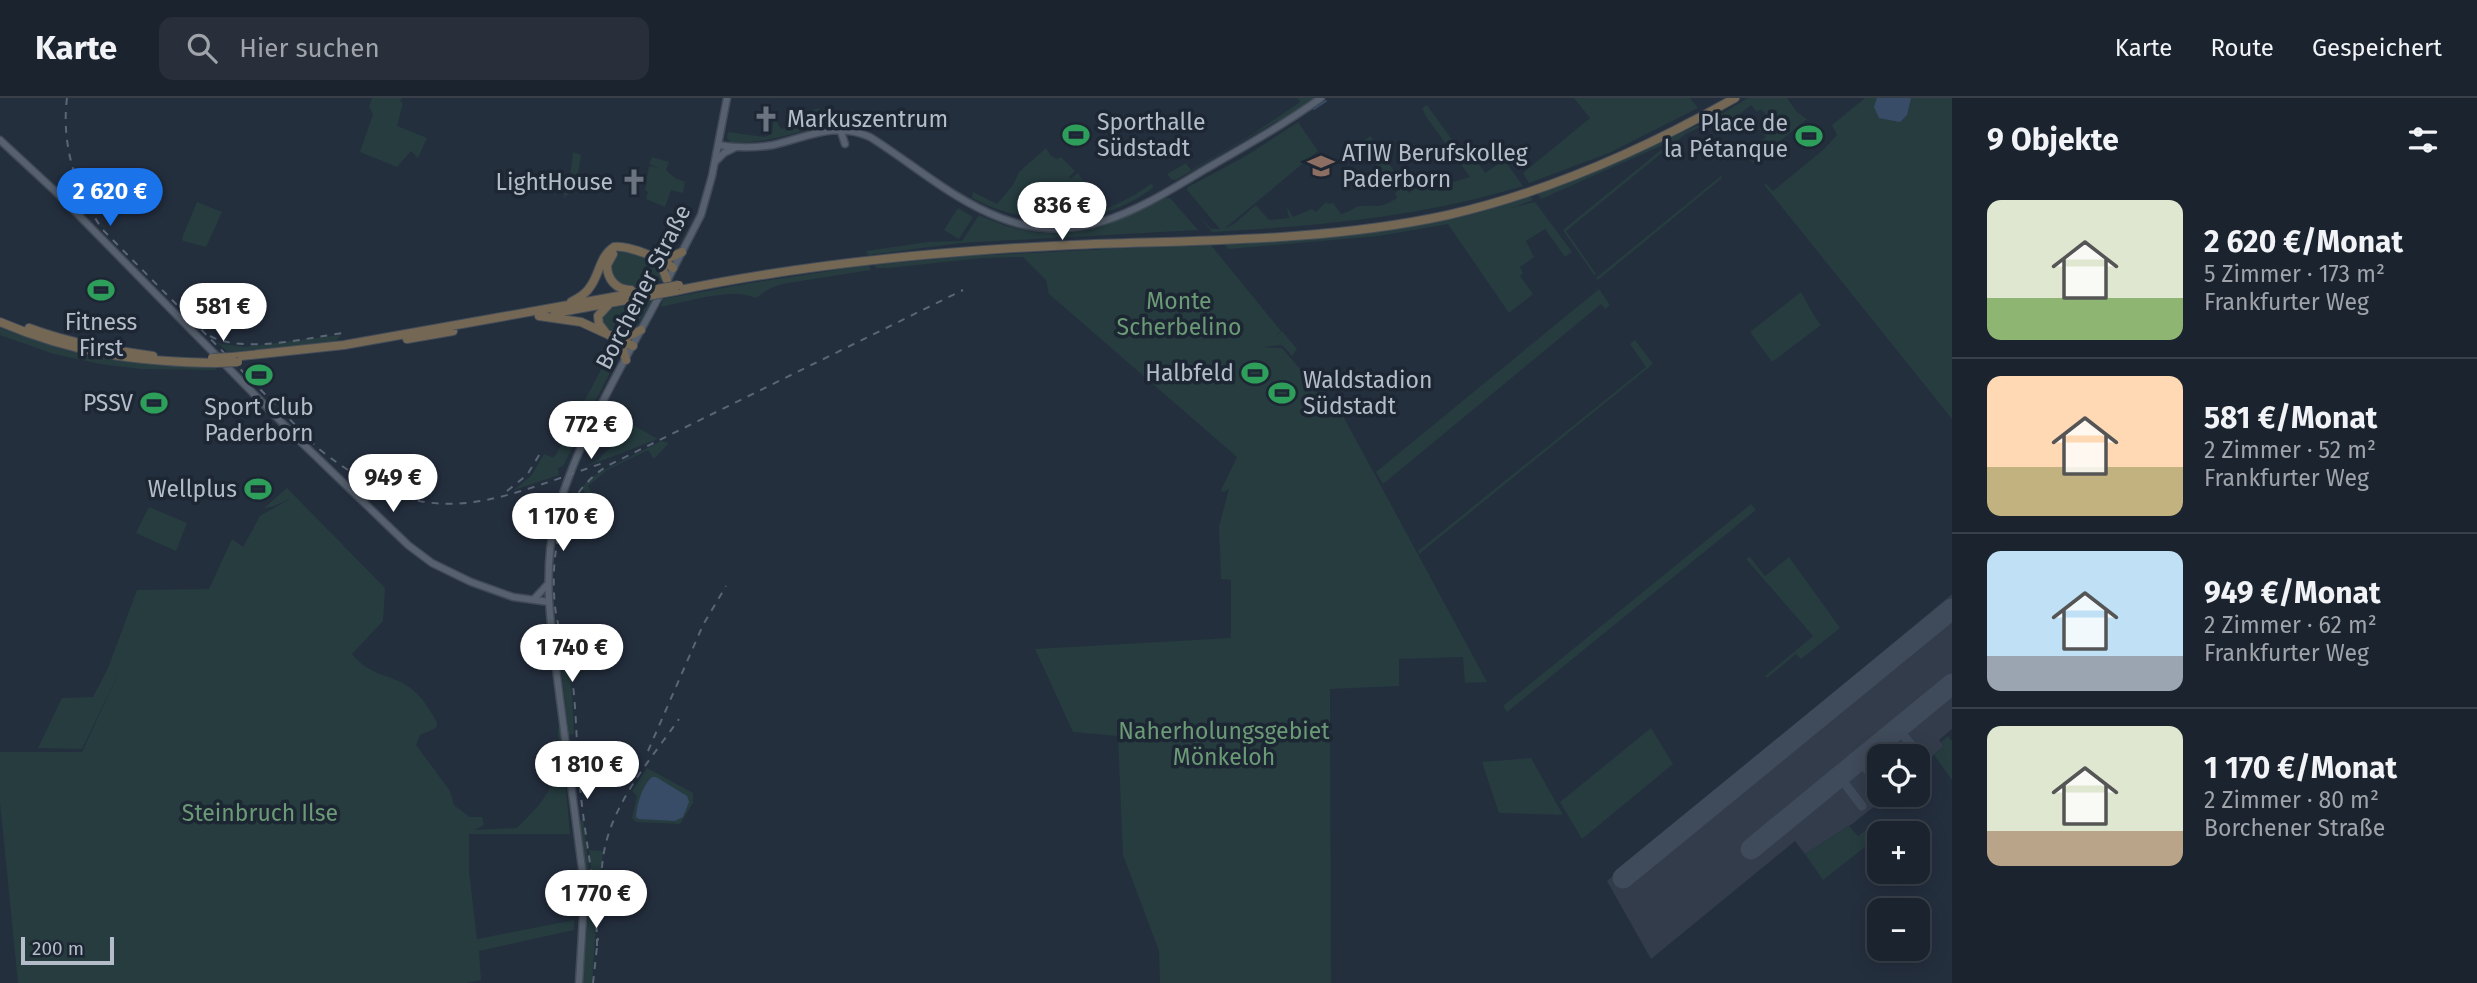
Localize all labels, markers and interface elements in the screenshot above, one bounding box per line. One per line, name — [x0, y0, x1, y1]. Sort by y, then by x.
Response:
search box — [159, 17, 649, 80]
text: Karte — [35, 28, 117, 68]
icon: search — [183, 29, 221, 67]
text: Hier suchen — [239, 33, 380, 64]
text: Karte — [2115, 34, 2172, 62]
text: Route — [2210, 34, 2274, 62]
text: Gespeichert — [2312, 34, 2442, 62]
church icon: Markuszentrum — [751, 104, 781, 134]
place label: Markuszentrum — [787, 105, 948, 133]
place label: Sporthalle Südstadt — [1097, 108, 1205, 162]
place label: Place de la Pétanque — [1664, 109, 1788, 163]
sports icon: Sporthalle Südstadt — [1061, 120, 1091, 150]
sports icon: Place de la Pétanque — [1794, 121, 1824, 151]
icon: filters — [2404, 121, 2442, 159]
text: 9 Objekte — [1987, 122, 2119, 158]
place label: ATIW Berufskolleg Paderborn — [1342, 139, 1528, 193]
school or university icon: ATIW Berufskolleg Paderborn — [1306, 151, 1336, 181]
church icon: LightHouse — [619, 167, 649, 197]
place label: LightHouse — [496, 168, 613, 196]
pin: 2 620 € — [45, 169, 175, 228]
text: 2 620 € — [73, 177, 147, 205]
pin: 836 € — [1013, 183, 1111, 242]
text: 836 € — [1033, 191, 1091, 219]
street label: Borchener Straße — [589, 200, 697, 374]
text: 2 620 €/Monat — [2204, 224, 2403, 260]
icon: home — [2043, 228, 2127, 312]
text: 5 Zimmer · 173 m² — [2204, 260, 2385, 288]
sports icon: Fitness First — [86, 275, 116, 305]
pin: 581 € — [174, 284, 272, 343]
park label: Monte Scherbelino — [1117, 287, 1241, 341]
text: Frankfurter Weg — [2204, 288, 2369, 316]
text: 581 € — [196, 292, 250, 320]
place label: Fitness First — [65, 308, 137, 362]
sports icon: Halbfeld — [1240, 358, 1270, 388]
place label: Halbfeld — [1145, 359, 1234, 387]
sports icon: Sport Club Paderborn — [244, 360, 274, 390]
place label: Waldstadion Südstadt — [1303, 366, 1433, 420]
sports icon: Waldstadion Südstadt — [1267, 378, 1297, 408]
sports icon: PSSV — [139, 388, 169, 418]
place label: PSSV — [83, 389, 133, 417]
place label: Sport Club Paderborn — [204, 393, 314, 447]
text: 581 €/Monat — [2204, 400, 2377, 436]
pin: 772 € — [542, 402, 640, 461]
icon: home — [2043, 404, 2127, 488]
text: 772 € — [565, 410, 617, 438]
text: 2 Zimmer · 52 m² — [2204, 436, 2376, 464]
pin: 949 € — [344, 454, 442, 514]
text: 949 € — [364, 463, 422, 491]
text: Frankfurter Weg — [2204, 464, 2369, 492]
sports icon: Wellplus — [243, 474, 273, 504]
place label: Wellplus — [148, 475, 237, 503]
pin: 1 170 € — [498, 494, 628, 553]
text: 1 170 € — [528, 502, 598, 530]
text: 949 €/Monat — [2204, 575, 2381, 611]
icon: home — [2043, 579, 2127, 663]
text: 2 Zimmer · 62 m² — [2204, 611, 2377, 639]
pin: 1 740 € — [507, 624, 637, 684]
text: 1 740 € — [536, 633, 608, 661]
text: Frankfurter Weg — [2204, 639, 2369, 667]
park label: Naherholungsgebiet Mönkeloh — [1118, 717, 1330, 771]
pin: 1 810 € — [522, 742, 652, 801]
map controls — [1867, 744, 1930, 961]
button: locate — [1867, 744, 1930, 807]
text: 1 810 € — [551, 750, 623, 778]
text: 1 170 €/Monat — [2204, 750, 2397, 786]
icon: home — [2043, 754, 2127, 838]
text: 2 Zimmer · 80 m² — [2204, 786, 2379, 814]
park label: Steinbruch Ilse — [182, 799, 338, 827]
text: Borchener Straße — [2204, 814, 2385, 842]
button: + — [1867, 821, 1930, 884]
pin: 1 770 € — [531, 870, 661, 930]
text: 1 770 € — [561, 879, 631, 907]
button: − — [1867, 898, 1930, 961]
scale bar — [21, 934, 114, 966]
text: 200 m — [32, 937, 84, 960]

